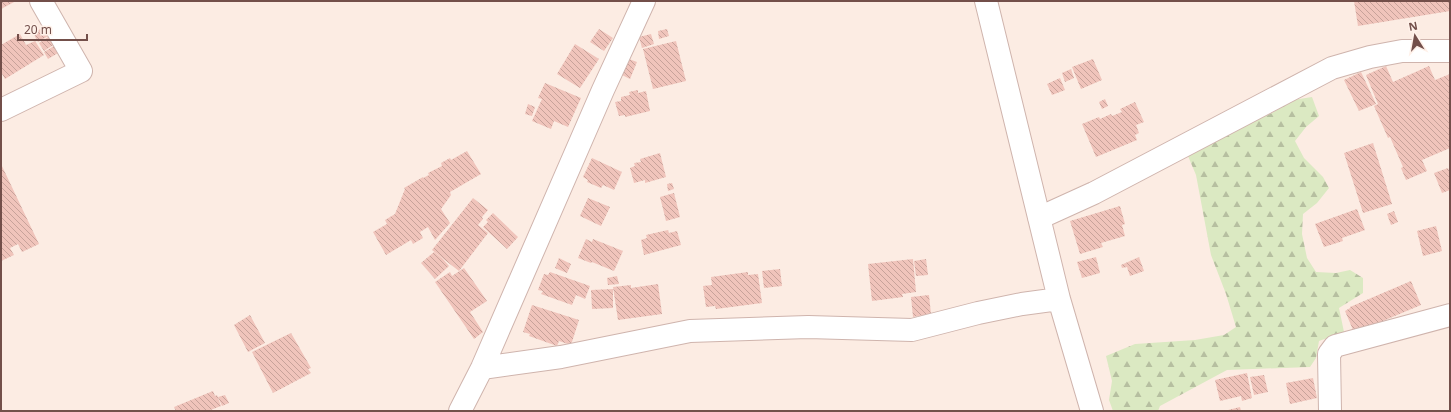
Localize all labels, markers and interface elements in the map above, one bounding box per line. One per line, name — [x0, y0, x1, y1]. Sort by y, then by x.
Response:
scale bar — [18, 16, 87, 42]
north arrow — [1395, 16, 1435, 56]
text: N — [1407, 17, 1419, 34]
text: 20 m — [24, 21, 52, 38]

